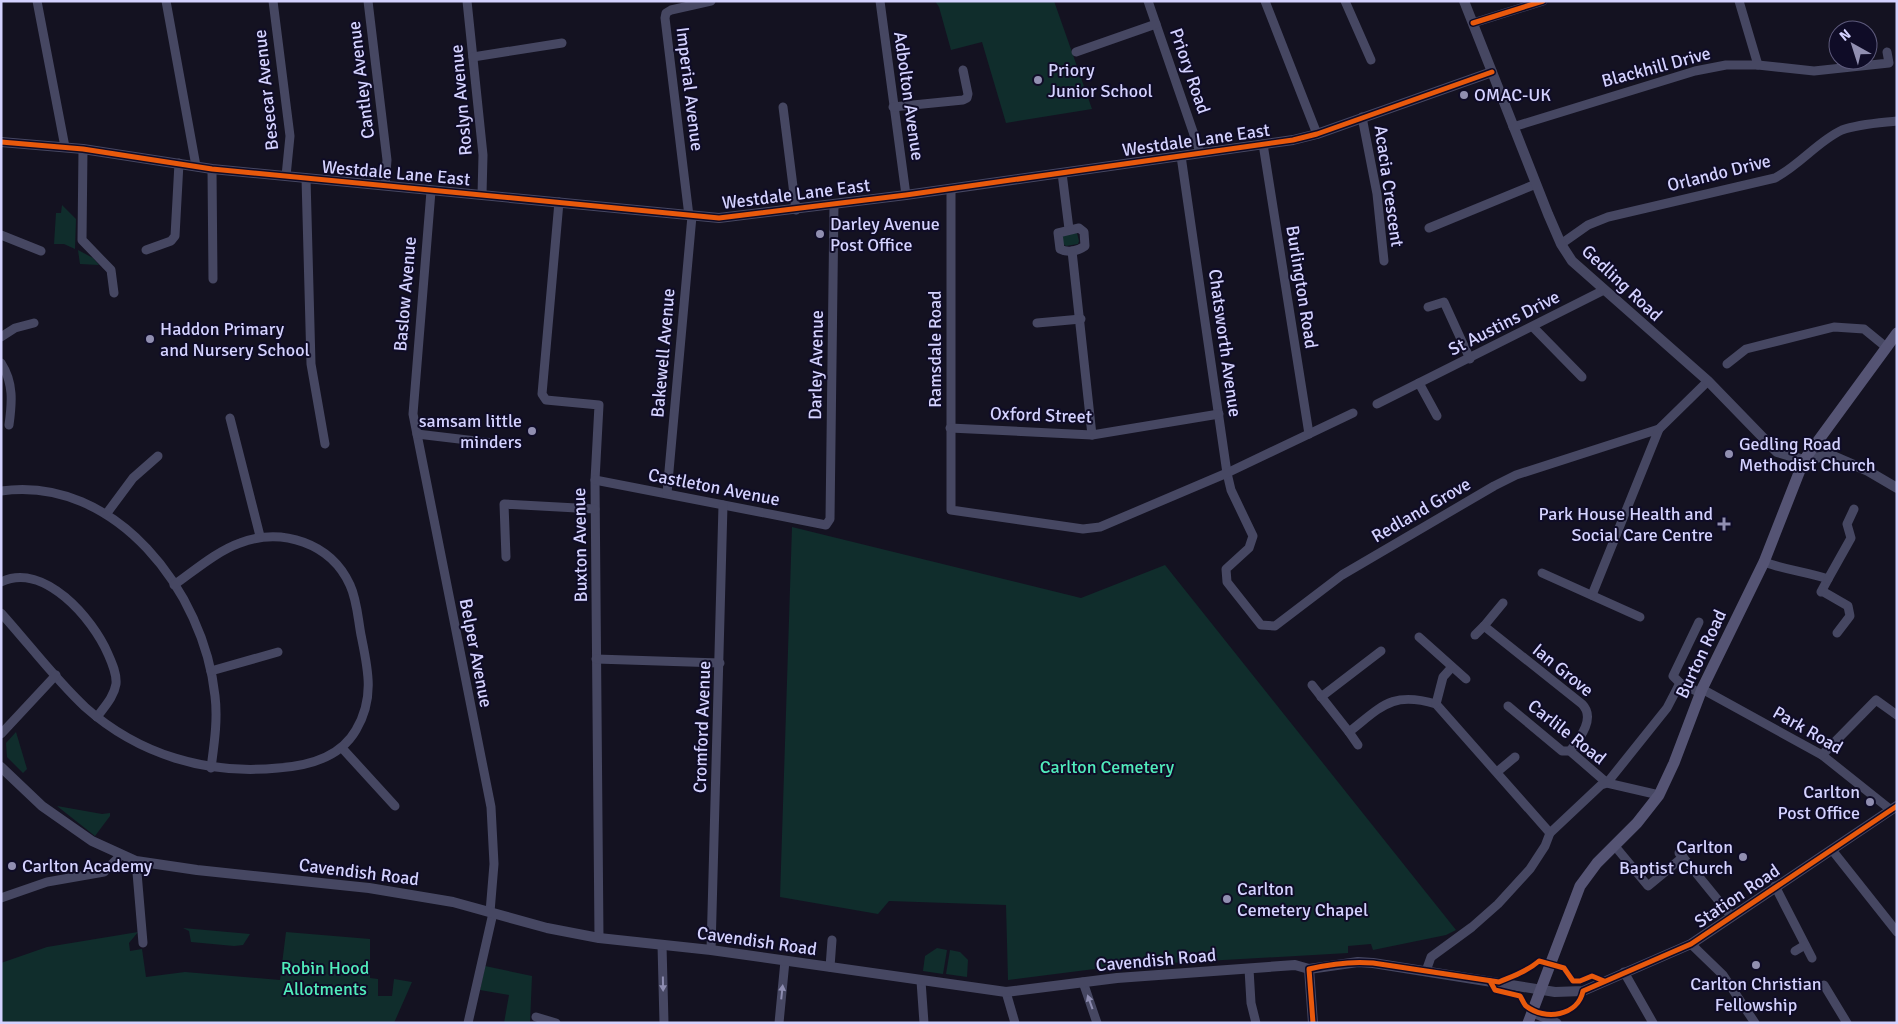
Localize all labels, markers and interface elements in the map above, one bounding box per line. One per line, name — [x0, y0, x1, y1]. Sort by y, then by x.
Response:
street label: Cantley Avenue — [343, 20, 379, 140]
north arrow — [1828, 20, 1878, 70]
street label: Priory Road — [1165, 25, 1215, 117]
street label: Imperial Avenue — [671, 26, 709, 152]
text: N — [1836, 26, 1854, 45]
street label: Besecar Avenue — [249, 29, 283, 151]
street label: Adbolton Avenue — [889, 30, 929, 162]
street label: Blackhill Drive — [1599, 42, 1713, 92]
street label: Roslyn Avenue — [445, 44, 477, 156]
place label: Priory Junior School — [1048, 59, 1153, 102]
marker: Priory Junior School — [1032, 74, 1044, 86]
place label: OMAC-UK — [1474, 84, 1551, 106]
marker: OMAC-UK — [1458, 89, 1470, 101]
street label: Westdale Lane East — [1121, 119, 1271, 161]
street label: Acacia Crescent — [1370, 124, 1408, 248]
street label: Orlando Drive — [1665, 150, 1773, 196]
street label: Westdale Lane East — [321, 156, 471, 190]
street label: Westdale Lane East — [721, 174, 871, 214]
place label: Darley Avenue Post Office — [830, 213, 940, 256]
street label: Burlington Road — [1281, 224, 1323, 350]
marker: Darley Avenue Post Office — [814, 228, 826, 240]
street label: Baslow Avenue — [389, 236, 421, 352]
street label: Gedling Road — [1577, 240, 1667, 326]
street label: Chatsworth Avenue — [1204, 268, 1246, 418]
street label: St Austins Drive — [1445, 285, 1563, 361]
street label: Bakewell Avenue — [646, 287, 680, 419]
street label: Ramsdale Road — [924, 290, 946, 408]
street label: Darley Avenue — [804, 310, 828, 420]
place label: Haddon Primary and Nursery School — [160, 318, 310, 361]
marker: Haddon Primary and Nursery School — [144, 333, 156, 345]
street label: Oxford Street — [990, 402, 1092, 428]
place label: samsam little minders — [419, 410, 522, 453]
marker: samsam little minders — [526, 425, 538, 437]
place label: Gedling Road Methodist Church — [1739, 433, 1876, 476]
marker: Gedling Road Methodist Church — [1723, 448, 1735, 460]
street label: Castleton Avenue — [646, 463, 782, 511]
street label: Redland Grove — [1367, 473, 1475, 547]
street label: Buxton Avenue — [568, 487, 592, 603]
place label: Park House Health and Social Care Centre — [1538, 503, 1713, 546]
marker: Park House Health and Social Care Centre — [1717, 517, 1731, 531]
street label: Belper Avenue — [455, 597, 497, 709]
street label: Burton Road — [1671, 606, 1731, 702]
street label: Ian Grove — [1528, 639, 1598, 701]
street label: Cromford Avenue — [689, 660, 715, 794]
street label: Carlile Road — [1524, 695, 1610, 769]
street label: Park Road — [1769, 701, 1847, 759]
park label: Carlton Cemetery — [1040, 756, 1175, 778]
place label: Carlton Post Office — [1778, 781, 1860, 824]
marker: Carlton Post Office — [1864, 796, 1876, 808]
place label: Carlton Baptist Church — [1619, 836, 1733, 879]
marker: Carlton Baptist Church — [1737, 851, 1749, 863]
street label: Cavendish Road — [298, 854, 420, 890]
place label: Carlton Academy — [22, 855, 153, 877]
street label: Station Road — [1690, 859, 1784, 933]
marker: Carlton Academy — [6, 860, 18, 872]
place label: Carlton Cemetery Chapel — [1237, 878, 1368, 921]
marker: Carlton Cemetery Chapel — [1221, 893, 1233, 905]
street label: Cavendish Road — [696, 922, 818, 960]
street label: Cavendish Road — [1095, 944, 1217, 976]
park label: Robin Hood Allotments — [281, 957, 369, 1000]
marker: Carlton Christian Fellowship — [1750, 959, 1762, 971]
place label: Carlton Christian Fellowship — [1690, 973, 1822, 1016]
one-way arrow — [659, 976, 667, 992]
one-way arrow — [778, 984, 786, 1000]
one-way arrow — [1086, 995, 1093, 1010]

